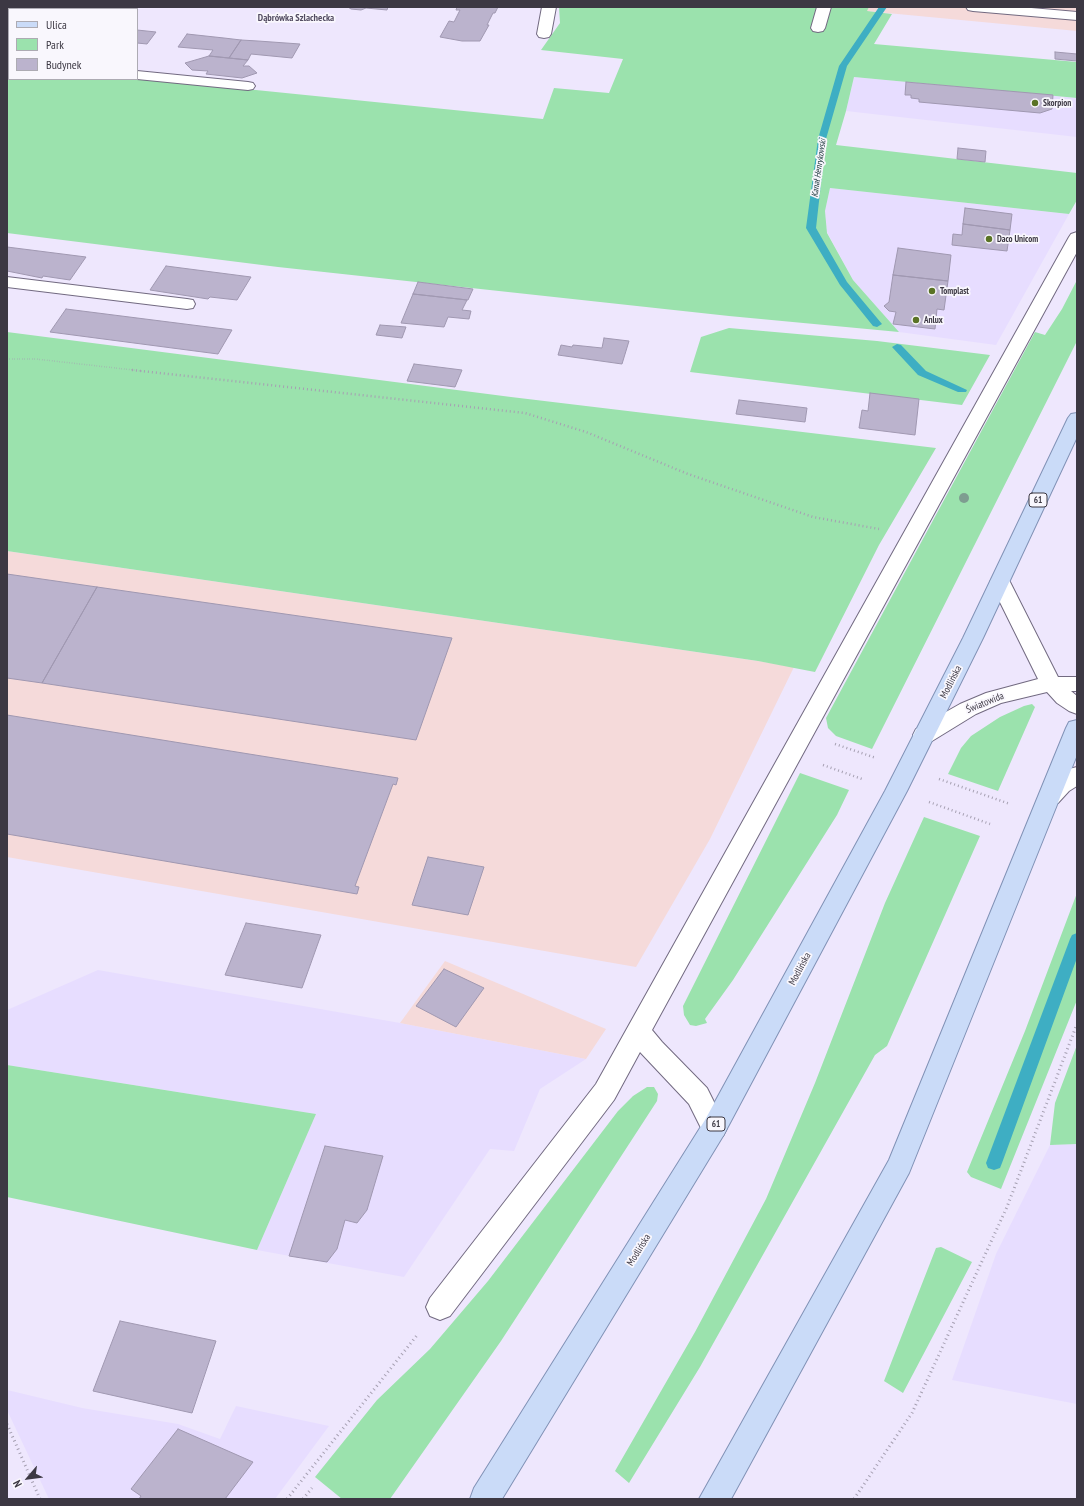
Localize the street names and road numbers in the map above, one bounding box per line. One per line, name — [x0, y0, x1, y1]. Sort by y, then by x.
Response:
road number: 61 — [1029, 493, 1047, 507]
street label: Modlińska — [938, 664, 964, 700]
street label: Światowida — [964, 690, 1006, 716]
street label: Modlińska — [786, 951, 814, 987]
road number: 61 — [707, 1117, 725, 1131]
street label: Modlińska — [625, 1232, 653, 1268]

